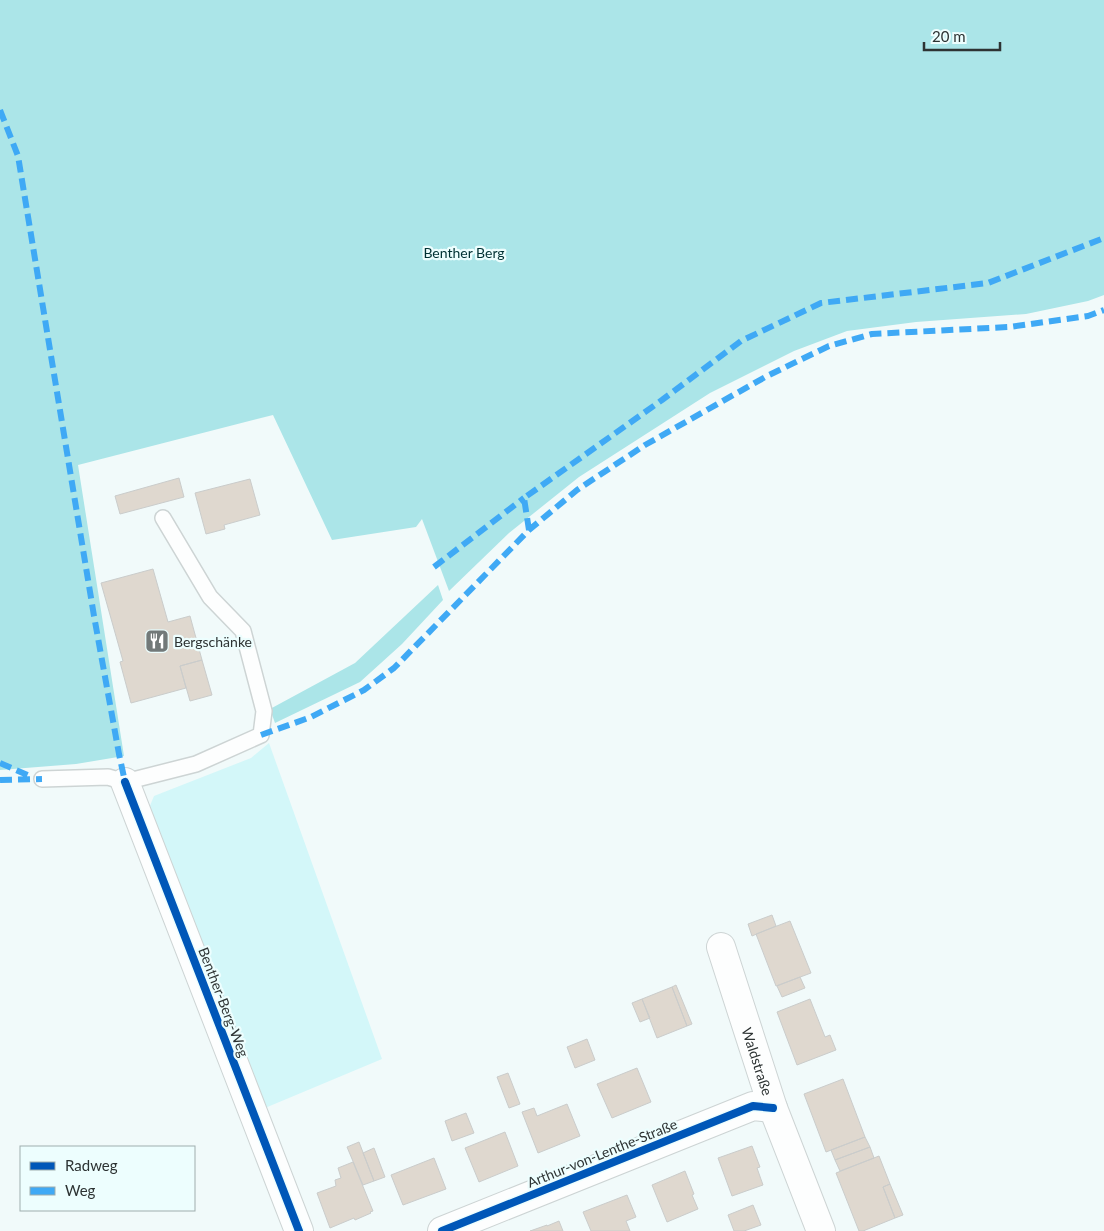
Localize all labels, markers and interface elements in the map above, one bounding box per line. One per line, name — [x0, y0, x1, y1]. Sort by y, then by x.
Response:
scale bar — [924, 20, 1000, 52]
text: 20 m — [932, 27, 966, 45]
park label: Benther Berg — [423, 244, 505, 261]
restaurant icon: Bergschänke — [144, 628, 170, 654]
place label: Bergschänke — [174, 633, 252, 650]
street label: Benther-Berg-Weg — [195, 945, 253, 1059]
street label: Waldstraße — [739, 1025, 777, 1097]
street label: Arthur-von-Lenthe-Straße — [525, 1115, 679, 1191]
legend — [20, 1146, 195, 1211]
text: Radweg — [65, 1156, 118, 1174]
text: Weg — [65, 1181, 96, 1199]

